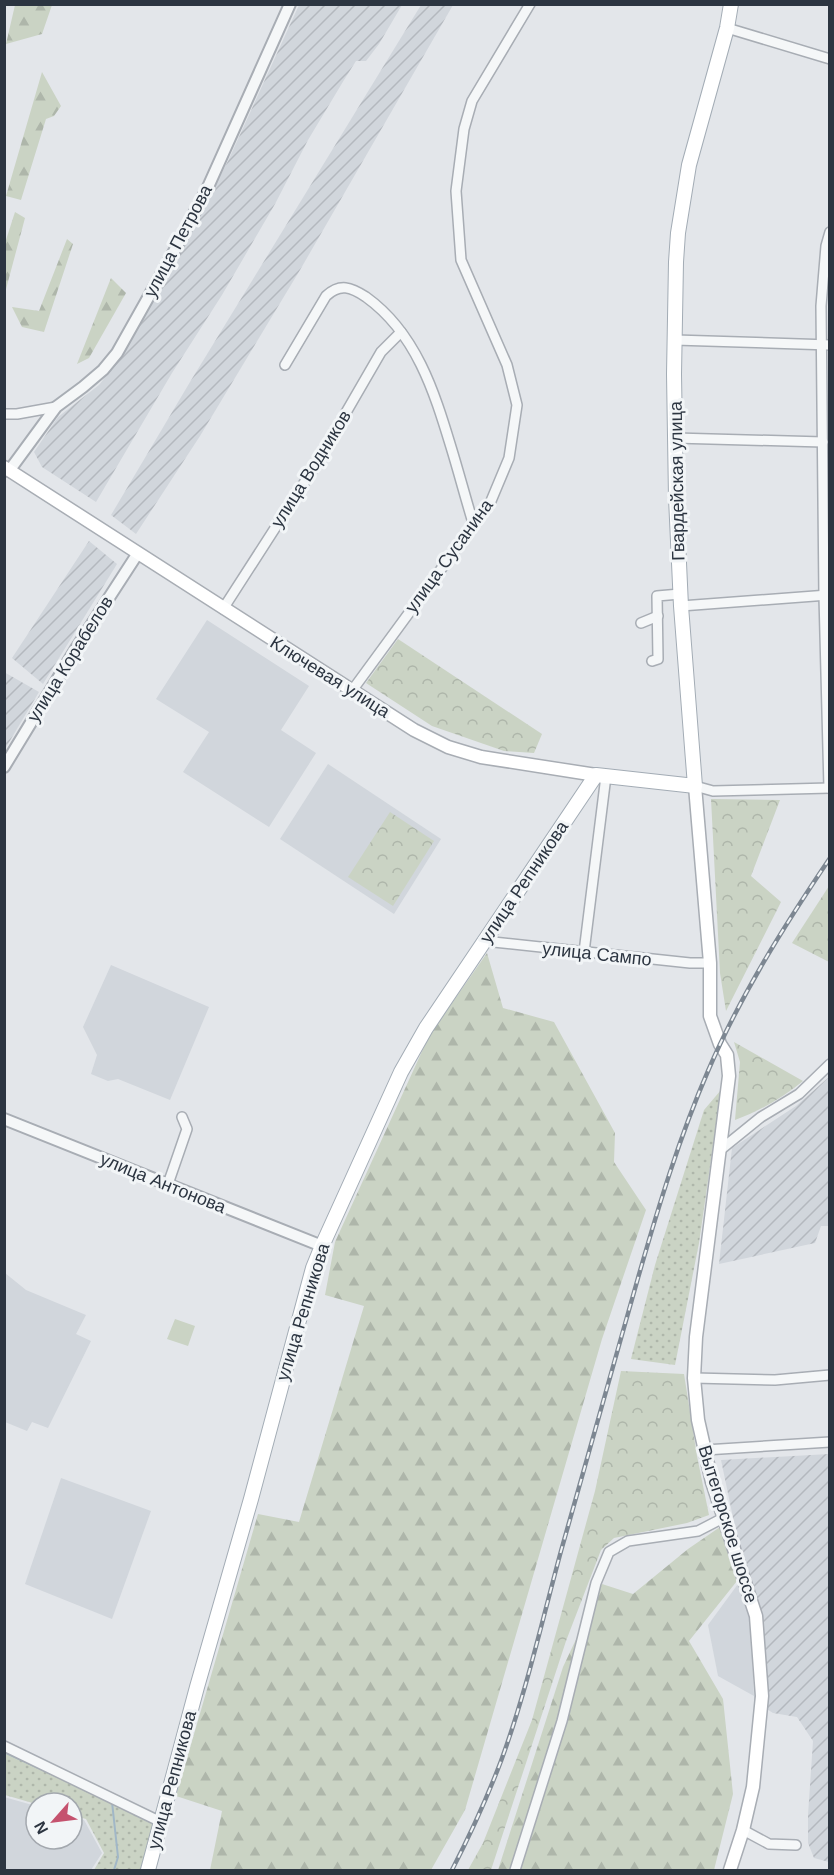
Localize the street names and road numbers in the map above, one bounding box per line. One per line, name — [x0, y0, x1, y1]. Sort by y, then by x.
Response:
street label: улица Петрова — [140, 180, 217, 301]
street label: Гвардейская улица — [666, 400, 688, 561]
street label: улица Водников — [267, 407, 355, 531]
street label: улица Сусанина — [401, 495, 497, 617]
street label: улица Корабелов — [23, 592, 117, 726]
street label: Ключевая улица — [267, 632, 394, 722]
street label: улица Репникова — [476, 816, 573, 947]
street label: улица Сампо — [541, 938, 653, 970]
street label: улица Антонова — [97, 1149, 230, 1218]
street label: улица Репникова — [273, 1240, 334, 1383]
street label: Вытегорское шоссе — [694, 1443, 762, 1605]
street label: улица Репникова — [144, 1707, 200, 1852]

